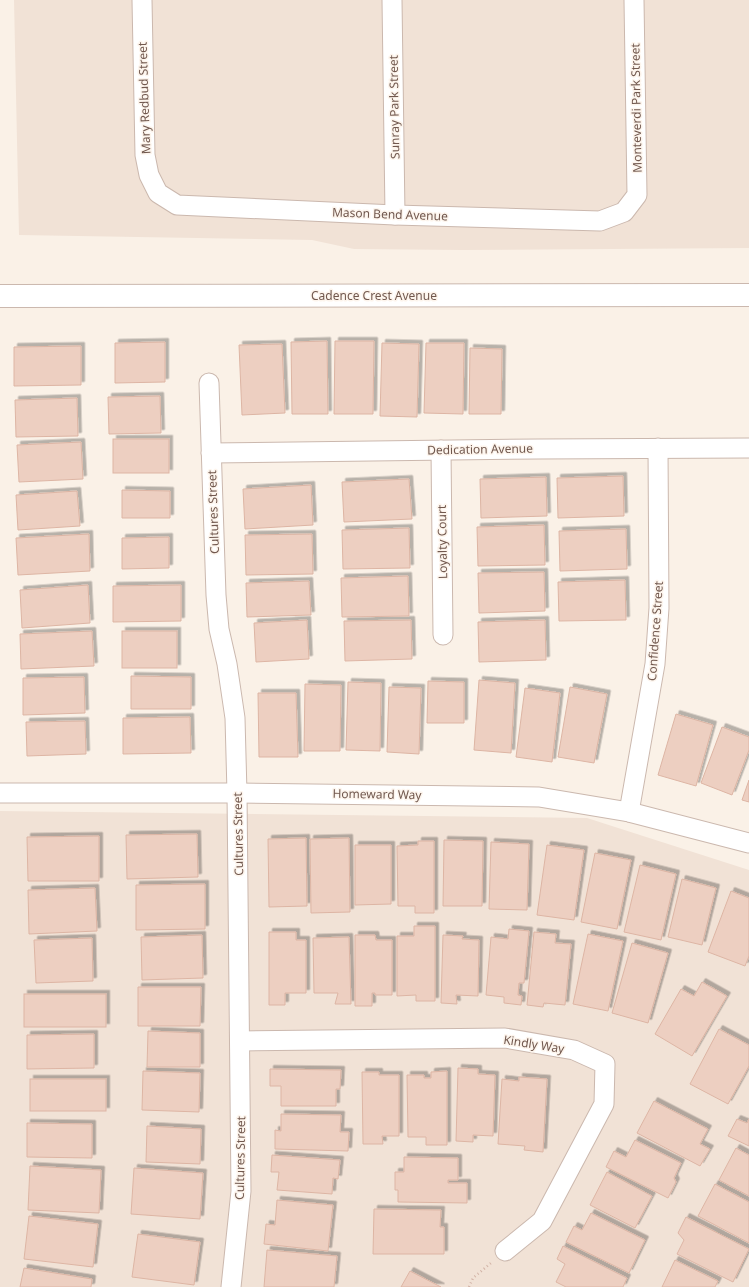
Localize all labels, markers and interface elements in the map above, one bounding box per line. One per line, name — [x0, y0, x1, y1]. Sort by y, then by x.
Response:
street label: Mary Redbud Street — [134, 41, 154, 154]
street label: Monteverdi Park Street — [626, 42, 646, 173]
street label: Sunray Park Street — [385, 54, 403, 159]
street label: Mason Bend Avenue — [332, 203, 448, 225]
street label: Cadence Crest Avenue — [311, 287, 437, 304]
street label: Dedication Avenue — [427, 440, 533, 458]
street label: Cultures Street — [203, 469, 223, 554]
street label: Loyalty Court — [433, 504, 451, 579]
street label: Confidence Street — [643, 580, 667, 682]
street label: Homeward Way — [332, 785, 423, 803]
street label: Cultures Street — [229, 791, 247, 876]
street label: Kindly Way — [502, 1031, 567, 1057]
street label: Cultures Street — [231, 1115, 249, 1200]

